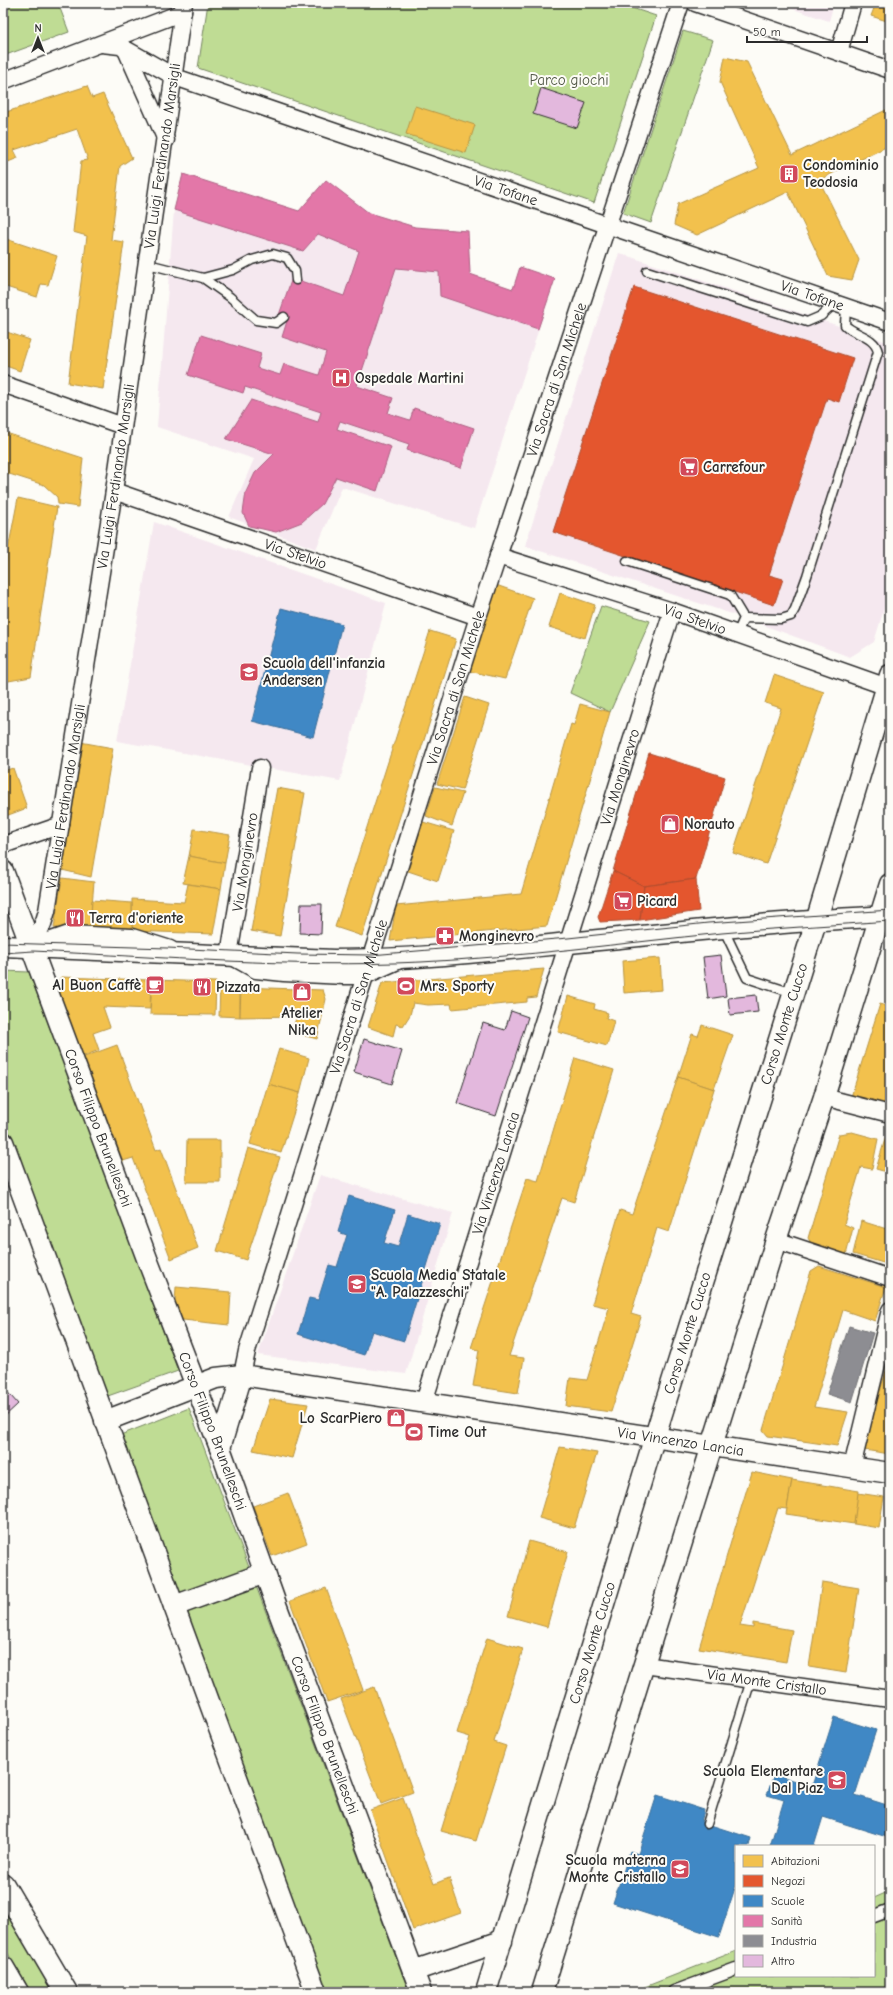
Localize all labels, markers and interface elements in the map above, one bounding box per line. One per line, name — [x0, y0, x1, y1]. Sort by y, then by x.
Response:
north arrow — [18, 18, 58, 58]
scale bar — [747, 18, 867, 44]
text: N — [34, 22, 42, 35]
text: 50 m — [753, 25, 781, 39]
street label: Via Luigi Ferdinando Marsigli — [140, 62, 184, 250]
park label: Parco giochi — [529, 71, 609, 89]
place label: Condominio Teodosia — [803, 156, 879, 191]
building icon: Condominio Teodosia — [778, 163, 800, 185]
street label: Via Tofane — [472, 171, 540, 210]
street label: Via Tofane — [778, 276, 847, 315]
street label: Via Sacra di San Michele — [523, 300, 590, 459]
hospital icon: Ospedale Martini — [330, 367, 352, 389]
place label: Ospedale Martini — [355, 369, 464, 387]
street label: Via Luigi Ferdinando Marsigli — [93, 383, 138, 570]
supermarket icon: Carrefour — [678, 456, 700, 478]
place label: Carrefour — [703, 458, 765, 476]
street label: Via Stelvio — [262, 535, 329, 573]
street label: Via Stelvio — [662, 600, 729, 638]
street label: Via Sacra di San Michele — [423, 607, 489, 767]
place label: Scuola dell'infanzia Andersen — [263, 654, 385, 689]
school or university icon: Scuola dell'infanzia Andersen — [238, 661, 260, 683]
street label: Via Luigi Ferdinando Marsigli — [42, 703, 89, 890]
street label: Via Monginevro — [596, 726, 644, 827]
street label: Via Monginevro — [228, 811, 262, 913]
shop icon: Norauto — [659, 813, 681, 835]
place label: Norauto — [684, 815, 735, 833]
supermarket icon: Picard — [612, 890, 634, 912]
place label: Picard — [637, 892, 677, 910]
restaurant icon: Terra d'oriente — [64, 907, 86, 929]
place label: Terra d'oriente — [89, 909, 183, 927]
street label: Via Sacra di San Michele — [326, 917, 391, 1076]
pharmacy icon: Monginevro — [434, 925, 456, 947]
place label: Monginevro — [459, 927, 535, 945]
street label: Corso Monte Cucco — [756, 961, 811, 1087]
cafe icon: Al Buon Caffè — [144, 974, 166, 996]
sports icon: Mrs. Sporty — [395, 975, 417, 997]
place label: Al Buon Caffè — [52, 976, 141, 994]
restaurant icon: Pizzata — [191, 976, 213, 998]
place label: Mrs. Sporty — [420, 977, 494, 995]
place label: Pizzata — [216, 978, 260, 996]
shop icon: Atelier Nika — [291, 981, 313, 1003]
place label: Atelier Nika — [282, 1004, 322, 1039]
street label: Corso Filippo Brunelleschi — [61, 1046, 136, 1210]
street label: Via Vincenzo Lancia — [468, 1109, 524, 1237]
place label: Scuola Media Statale "A. Palazzeschi" — [371, 1266, 506, 1301]
street label: Corso Monte Cucco — [660, 1270, 715, 1396]
school or university icon: Scuola Media Statale "A. Palazzeschi" — [346, 1273, 368, 1295]
street label: Corso Filippo Brunelleschi — [175, 1349, 251, 1513]
shop icon: Lo ScarPiero — [385, 1407, 407, 1429]
place label: Lo ScarPiero — [299, 1409, 382, 1427]
sports icon: Time Out — [403, 1421, 425, 1443]
place label: Time Out — [428, 1423, 487, 1441]
street label: Via Vincenzo Lancia — [616, 1423, 745, 1460]
street label: Corso Monte Cucco — [565, 1579, 619, 1706]
street label: Corso Filippo Brunelleschi — [287, 1653, 363, 1817]
street label: Via Monte Cristallo — [706, 1665, 828, 1699]
place label: Scuola Elementare Dal Piaz — [703, 1762, 824, 1797]
school or university icon: Scuola Elementare Dal Piaz — [826, 1769, 848, 1791]
legend — [735, 1845, 875, 1977]
place label: Scuola materna Monte Cristallo — [565, 1851, 666, 1886]
text: Abitazioni — [771, 1854, 820, 1868]
school or university icon: Scuola materna Monte Cristallo — [669, 1858, 691, 1880]
text: Negozi — [771, 1874, 805, 1888]
text: Scuole — [771, 1894, 805, 1908]
text: Sanità — [771, 1914, 802, 1928]
text: Industria — [771, 1934, 817, 1948]
text: Altro — [771, 1954, 795, 1968]

